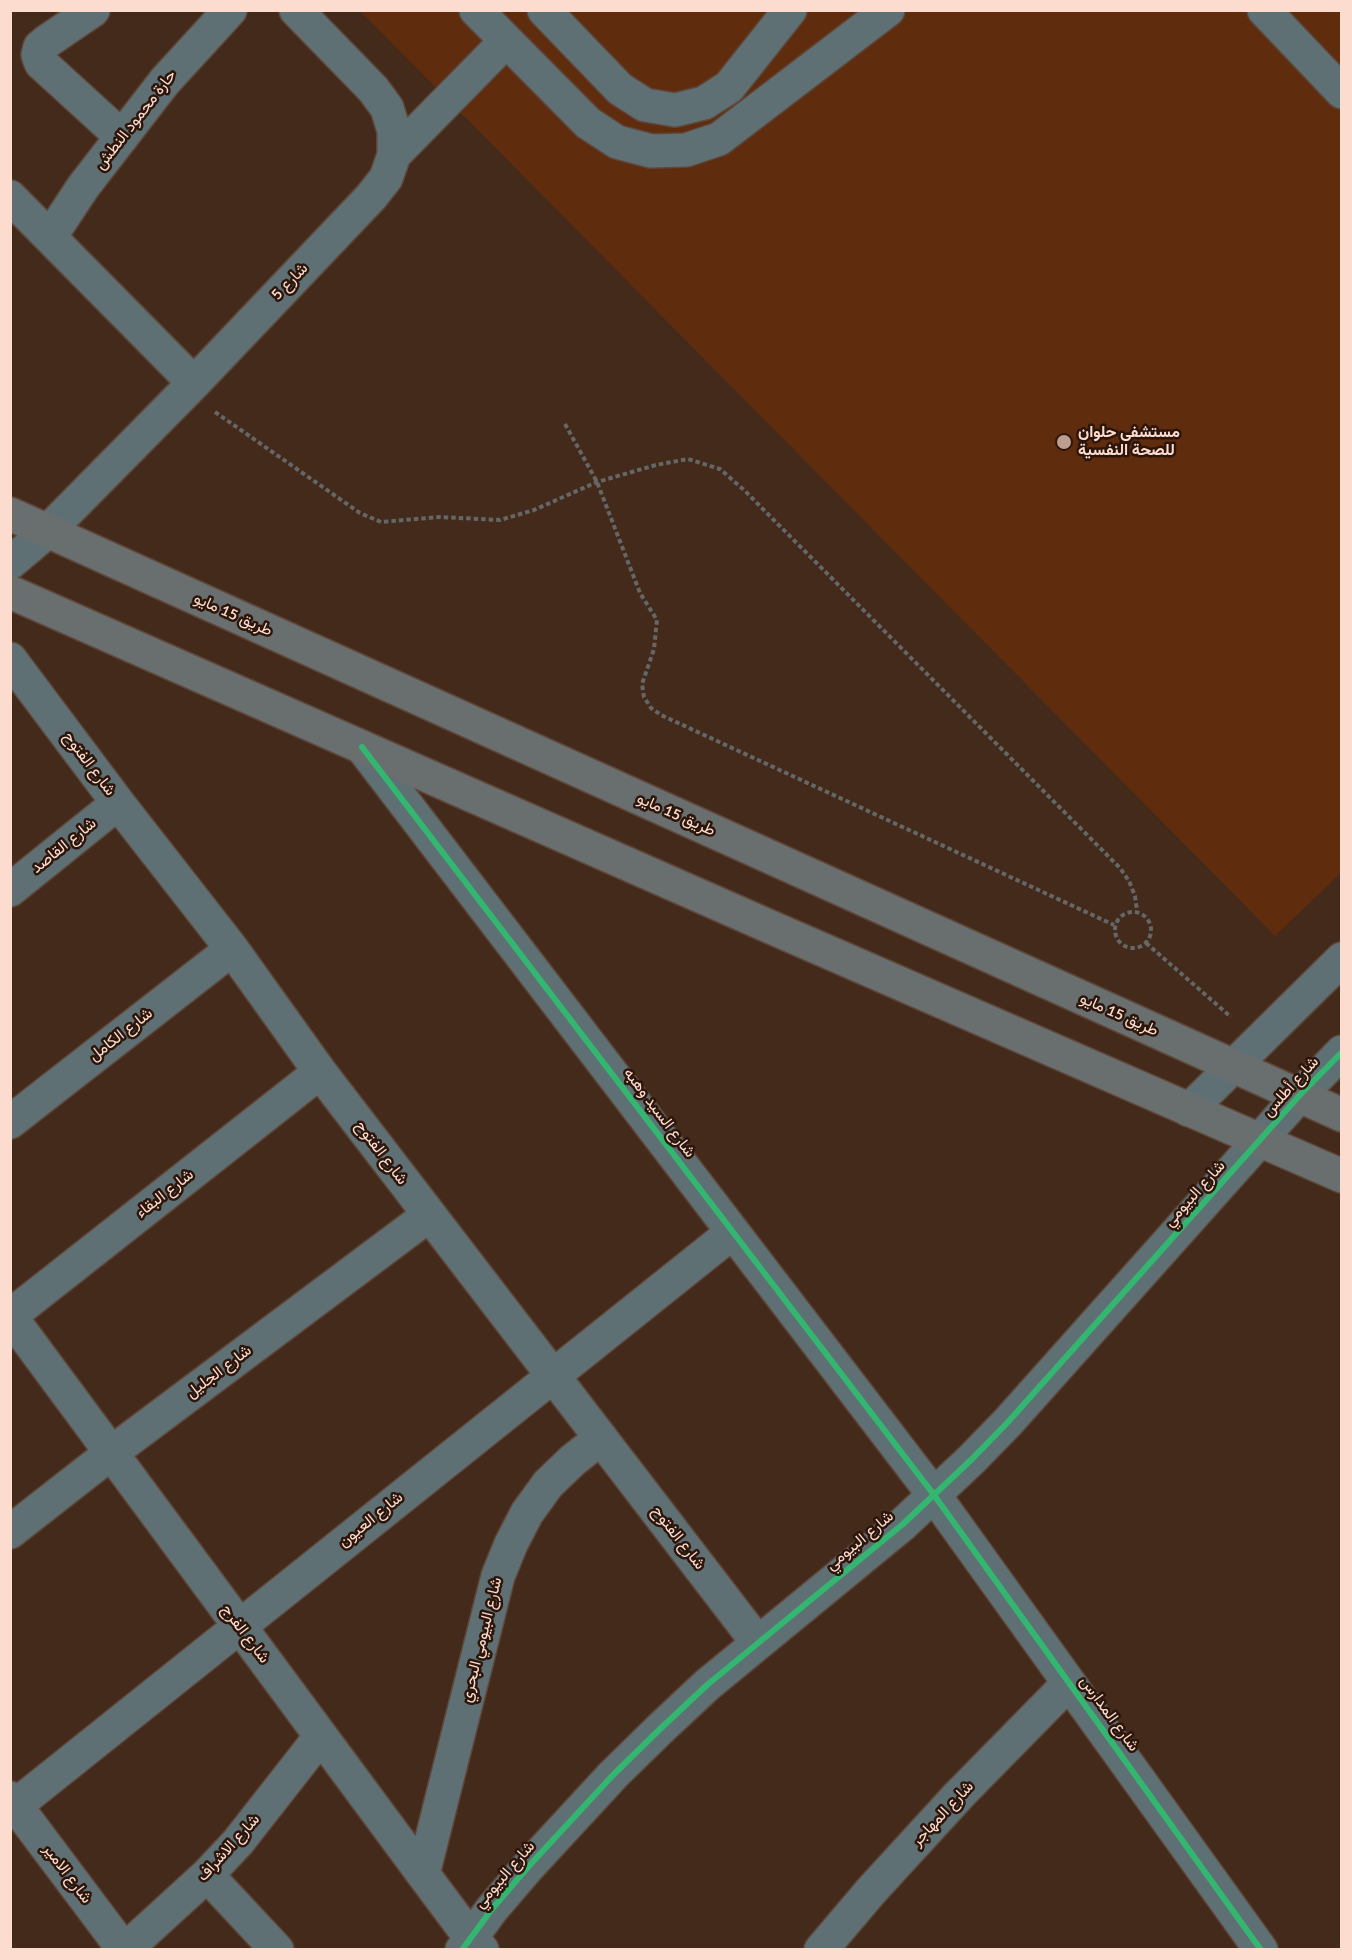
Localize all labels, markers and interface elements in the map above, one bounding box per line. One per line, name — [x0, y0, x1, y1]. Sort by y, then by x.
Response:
street label: حارة محمود النطش — [91, 66, 181, 174]
street label: شارع 5 — [268, 259, 312, 305]
place label: مستشفي حلوان للصحة النفسية — [1078, 423, 1180, 461]
marker: مستشفي حلوان للصحة النفسية — [1055, 433, 1073, 451]
street label: طريق 15 مايو — [191, 589, 275, 641]
street label: شارع الفتوح — [59, 728, 119, 800]
street label: طريق 15 مايو — [634, 789, 718, 841]
street label: شارع القاصد — [28, 814, 100, 878]
street label: طريق 15 مايو — [1077, 989, 1161, 1041]
street label: شارع الكامل — [85, 1004, 157, 1066]
street label: شارع أطلس — [1259, 1053, 1323, 1121]
street label: شارع السيد وهبه — [619, 1064, 699, 1162]
street label: شارع الفتوح — [351, 1117, 411, 1189]
street label: شارع البيومي — [1160, 1157, 1230, 1231]
street label: شارع البقاء — [132, 1165, 198, 1223]
street label: شارع الجليل — [182, 1341, 256, 1403]
street label: شارع العيون — [335, 1488, 407, 1552]
street label: شارع الفتوح — [647, 1502, 709, 1574]
street label: شارع البيومي — [822, 1507, 898, 1575]
street label: شارع البيومي البحري — [457, 1575, 507, 1705]
street label: شارع الفرج — [217, 1601, 273, 1667]
street label: شارع المدارس — [1075, 1673, 1143, 1755]
street label: شارع المهاجر — [908, 1777, 978, 1851]
street label: شارع الاشراف — [194, 1810, 264, 1886]
street label: شارع البيومي — [471, 1838, 539, 1912]
street label: شارع الامير — [38, 1840, 96, 1908]

